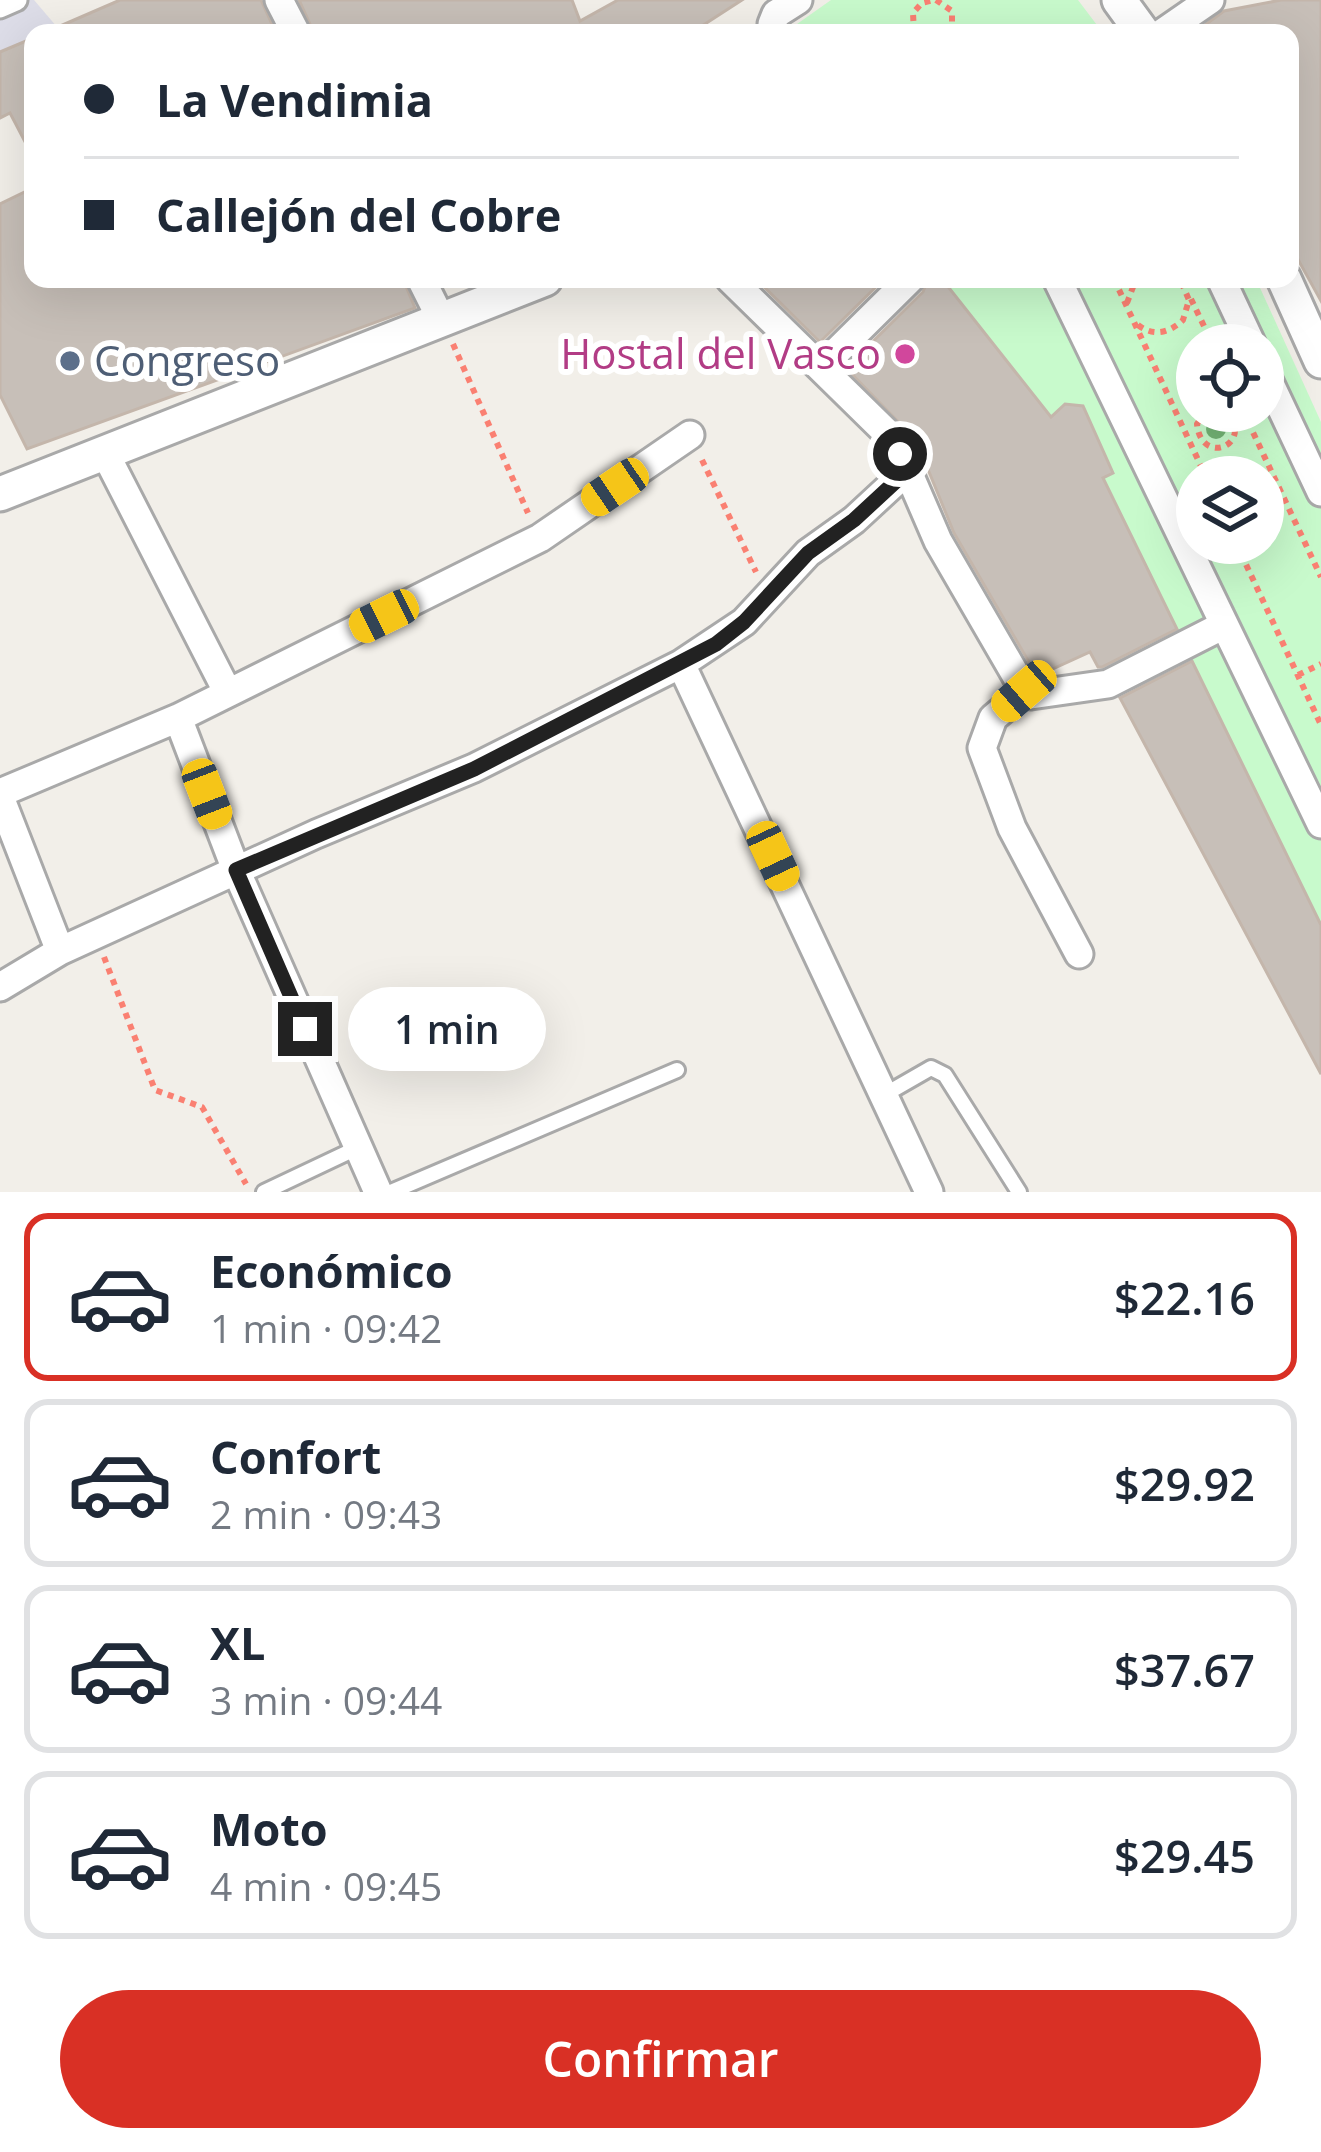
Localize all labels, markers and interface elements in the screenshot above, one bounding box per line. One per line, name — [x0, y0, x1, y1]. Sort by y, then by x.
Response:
text: La Vendimia — [156, 69, 433, 130]
text: Callejón del Cobre — [156, 184, 561, 245]
place label: Hostal del Vasco — [560, 324, 881, 381]
map controls — [1176, 324, 1284, 564]
button: locate — [1176, 324, 1284, 432]
place label: Congreso — [94, 331, 280, 388]
marker: Hostal del Vasco — [892, 341, 918, 367]
marker: Congreso — [57, 348, 83, 374]
route start — [873, 427, 927, 481]
car — [575, 452, 655, 522]
button: layers — [1176, 456, 1284, 564]
car — [344, 584, 424, 648]
car — [985, 654, 1063, 728]
car — [177, 754, 237, 834]
car — [741, 816, 805, 896]
callout: 1 min — [347, 987, 545, 1071]
route end — [278, 1002, 332, 1056]
text: 1 min — [394, 1002, 500, 1055]
text: Económico — [210, 1240, 453, 1301]
icon: car — [66, 1243, 174, 1351]
text: $22.16 — [1114, 1267, 1255, 1328]
text: 1 min · 09:42 — [210, 1301, 442, 1354]
text: Confort — [210, 1426, 381, 1487]
icon: car — [66, 1429, 174, 1537]
text: $29.92 — [1114, 1453, 1255, 1514]
text: 2 min · 09:43 — [210, 1487, 442, 1540]
text: XL — [210, 1612, 265, 1673]
icon: car — [66, 1615, 174, 1723]
text: $37.67 — [1114, 1639, 1255, 1700]
text: 3 min · 09:44 — [210, 1673, 442, 1726]
text: Moto — [210, 1798, 328, 1859]
icon: car — [66, 1801, 174, 1909]
text: $29.45 — [1114, 1825, 1255, 1886]
text: 4 min · 09:45 — [210, 1859, 442, 1912]
button: Confirmar — [60, 1990, 1261, 2128]

